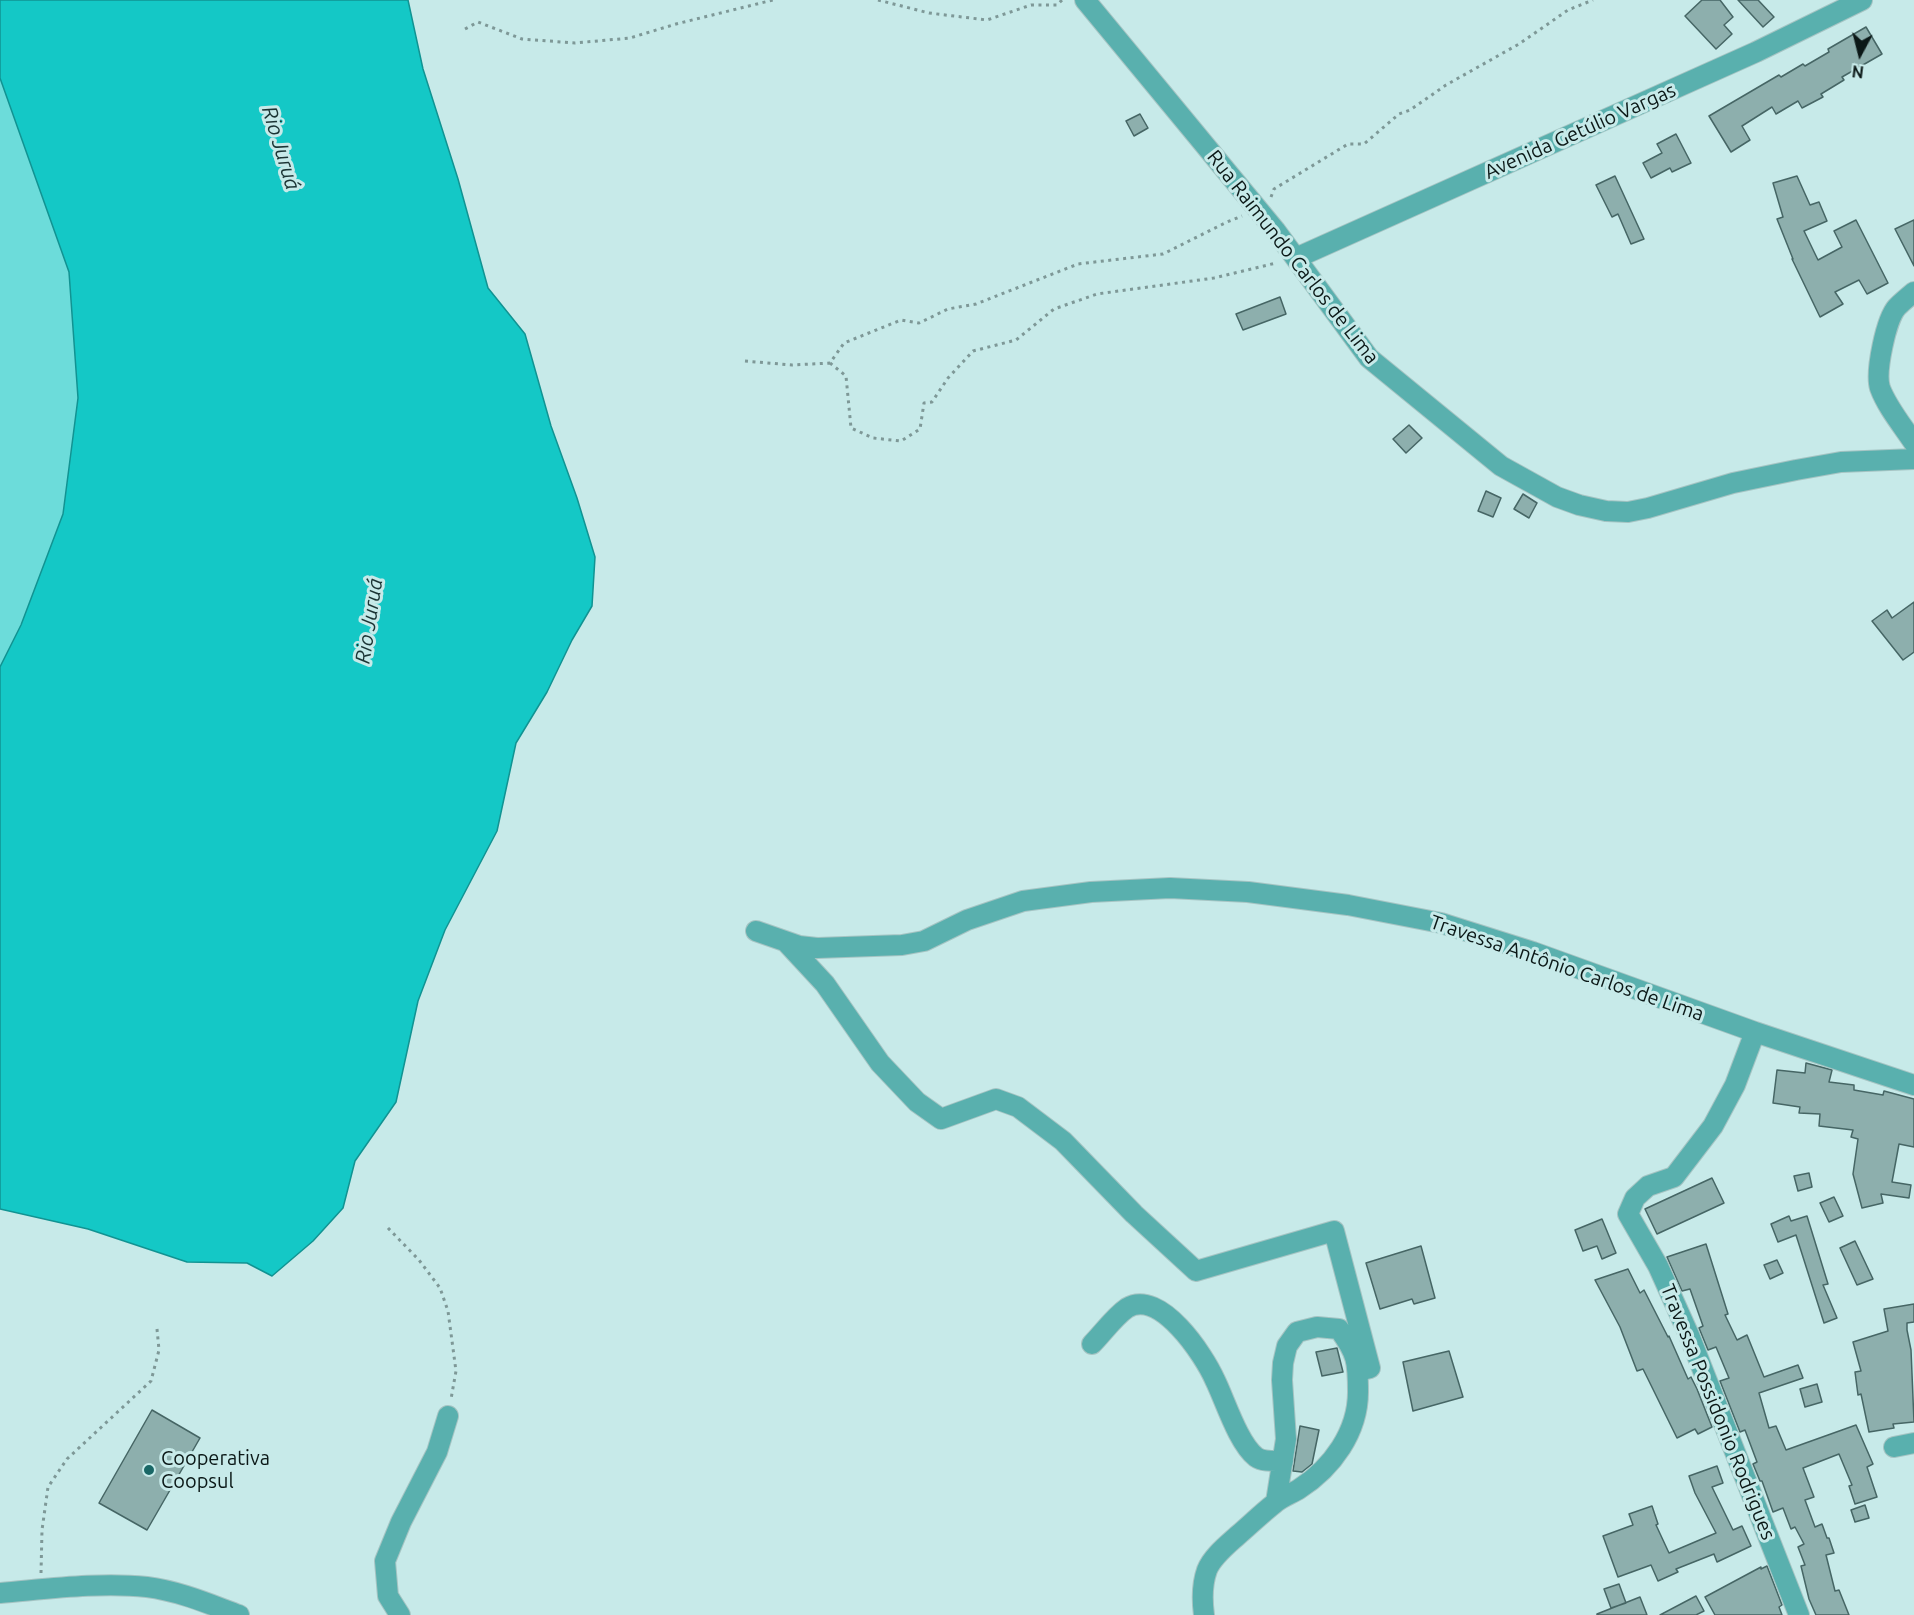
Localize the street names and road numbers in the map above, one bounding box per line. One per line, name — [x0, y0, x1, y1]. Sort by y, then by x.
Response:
street label: Avenida Getúlio Vargas — [1481, 78, 1679, 184]
street label: Rua Raimundo Carlos de Lima — [1202, 145, 1384, 369]
street label: Travessa Antônio Carlos de Lima — [1427, 910, 1707, 1026]
street label: Travessa Possidonio Rodrigues — [1656, 1281, 1780, 1543]

